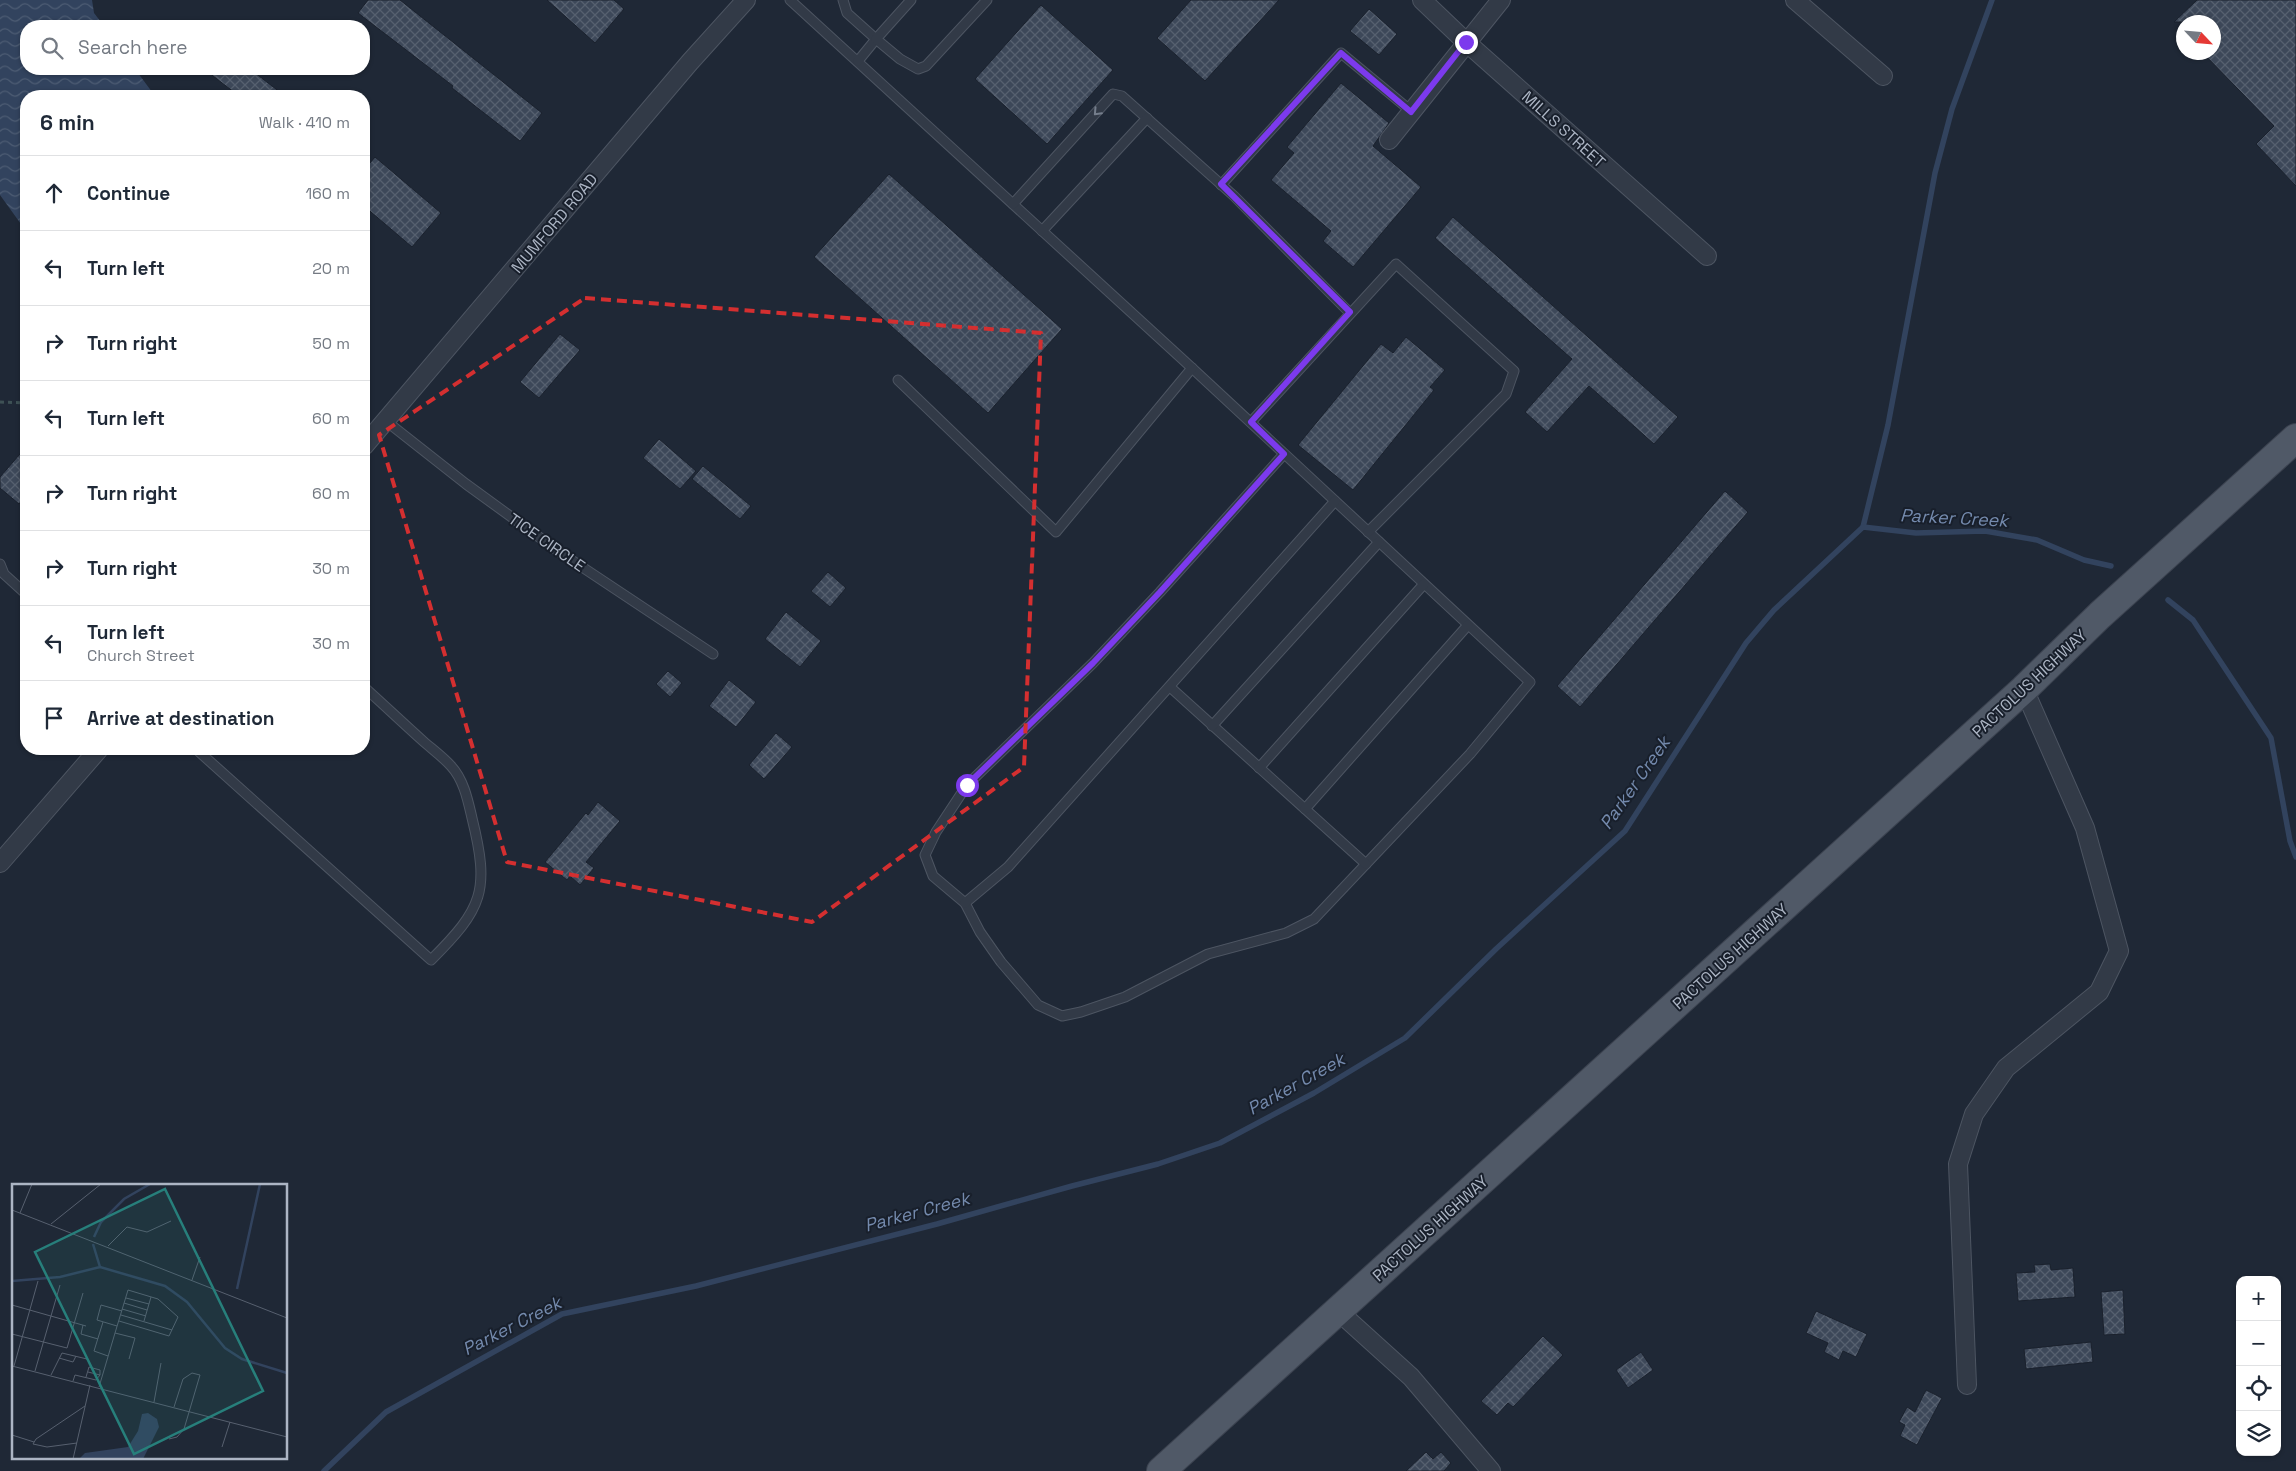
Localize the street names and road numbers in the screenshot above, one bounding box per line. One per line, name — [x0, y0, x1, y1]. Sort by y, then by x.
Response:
street label: MILLS STREET — [1517, 86, 1610, 172]
street label: MUMFORD ROAD — [507, 169, 602, 277]
street label: TICE CIRCLE — [504, 508, 589, 577]
street label: PACTOLUS HIGHWAY — [1968, 625, 2091, 742]
street label: PACTOLUS HIGHWAY — [1668, 899, 1793, 1014]
street label: PACTOLUS HIGHWAY — [1368, 1171, 1493, 1286]

